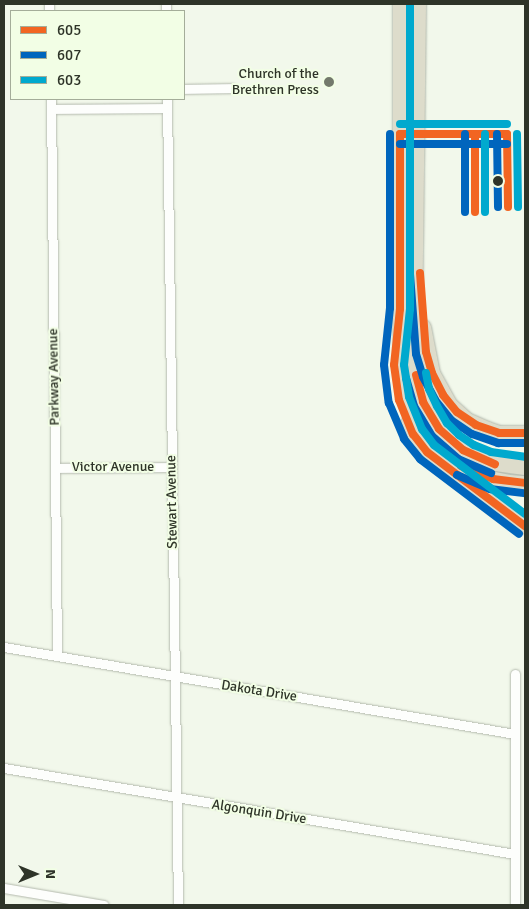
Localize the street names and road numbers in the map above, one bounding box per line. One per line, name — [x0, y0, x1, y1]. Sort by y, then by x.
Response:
street label: Parkway Avenue — [45, 328, 63, 426]
street label: Stewart Avenue — [163, 455, 181, 549]
street label: Victor Avenue — [72, 459, 154, 475]
street label: Dakota Drive — [220, 677, 298, 705]
street label: Algonquin Drive — [210, 796, 308, 828]

